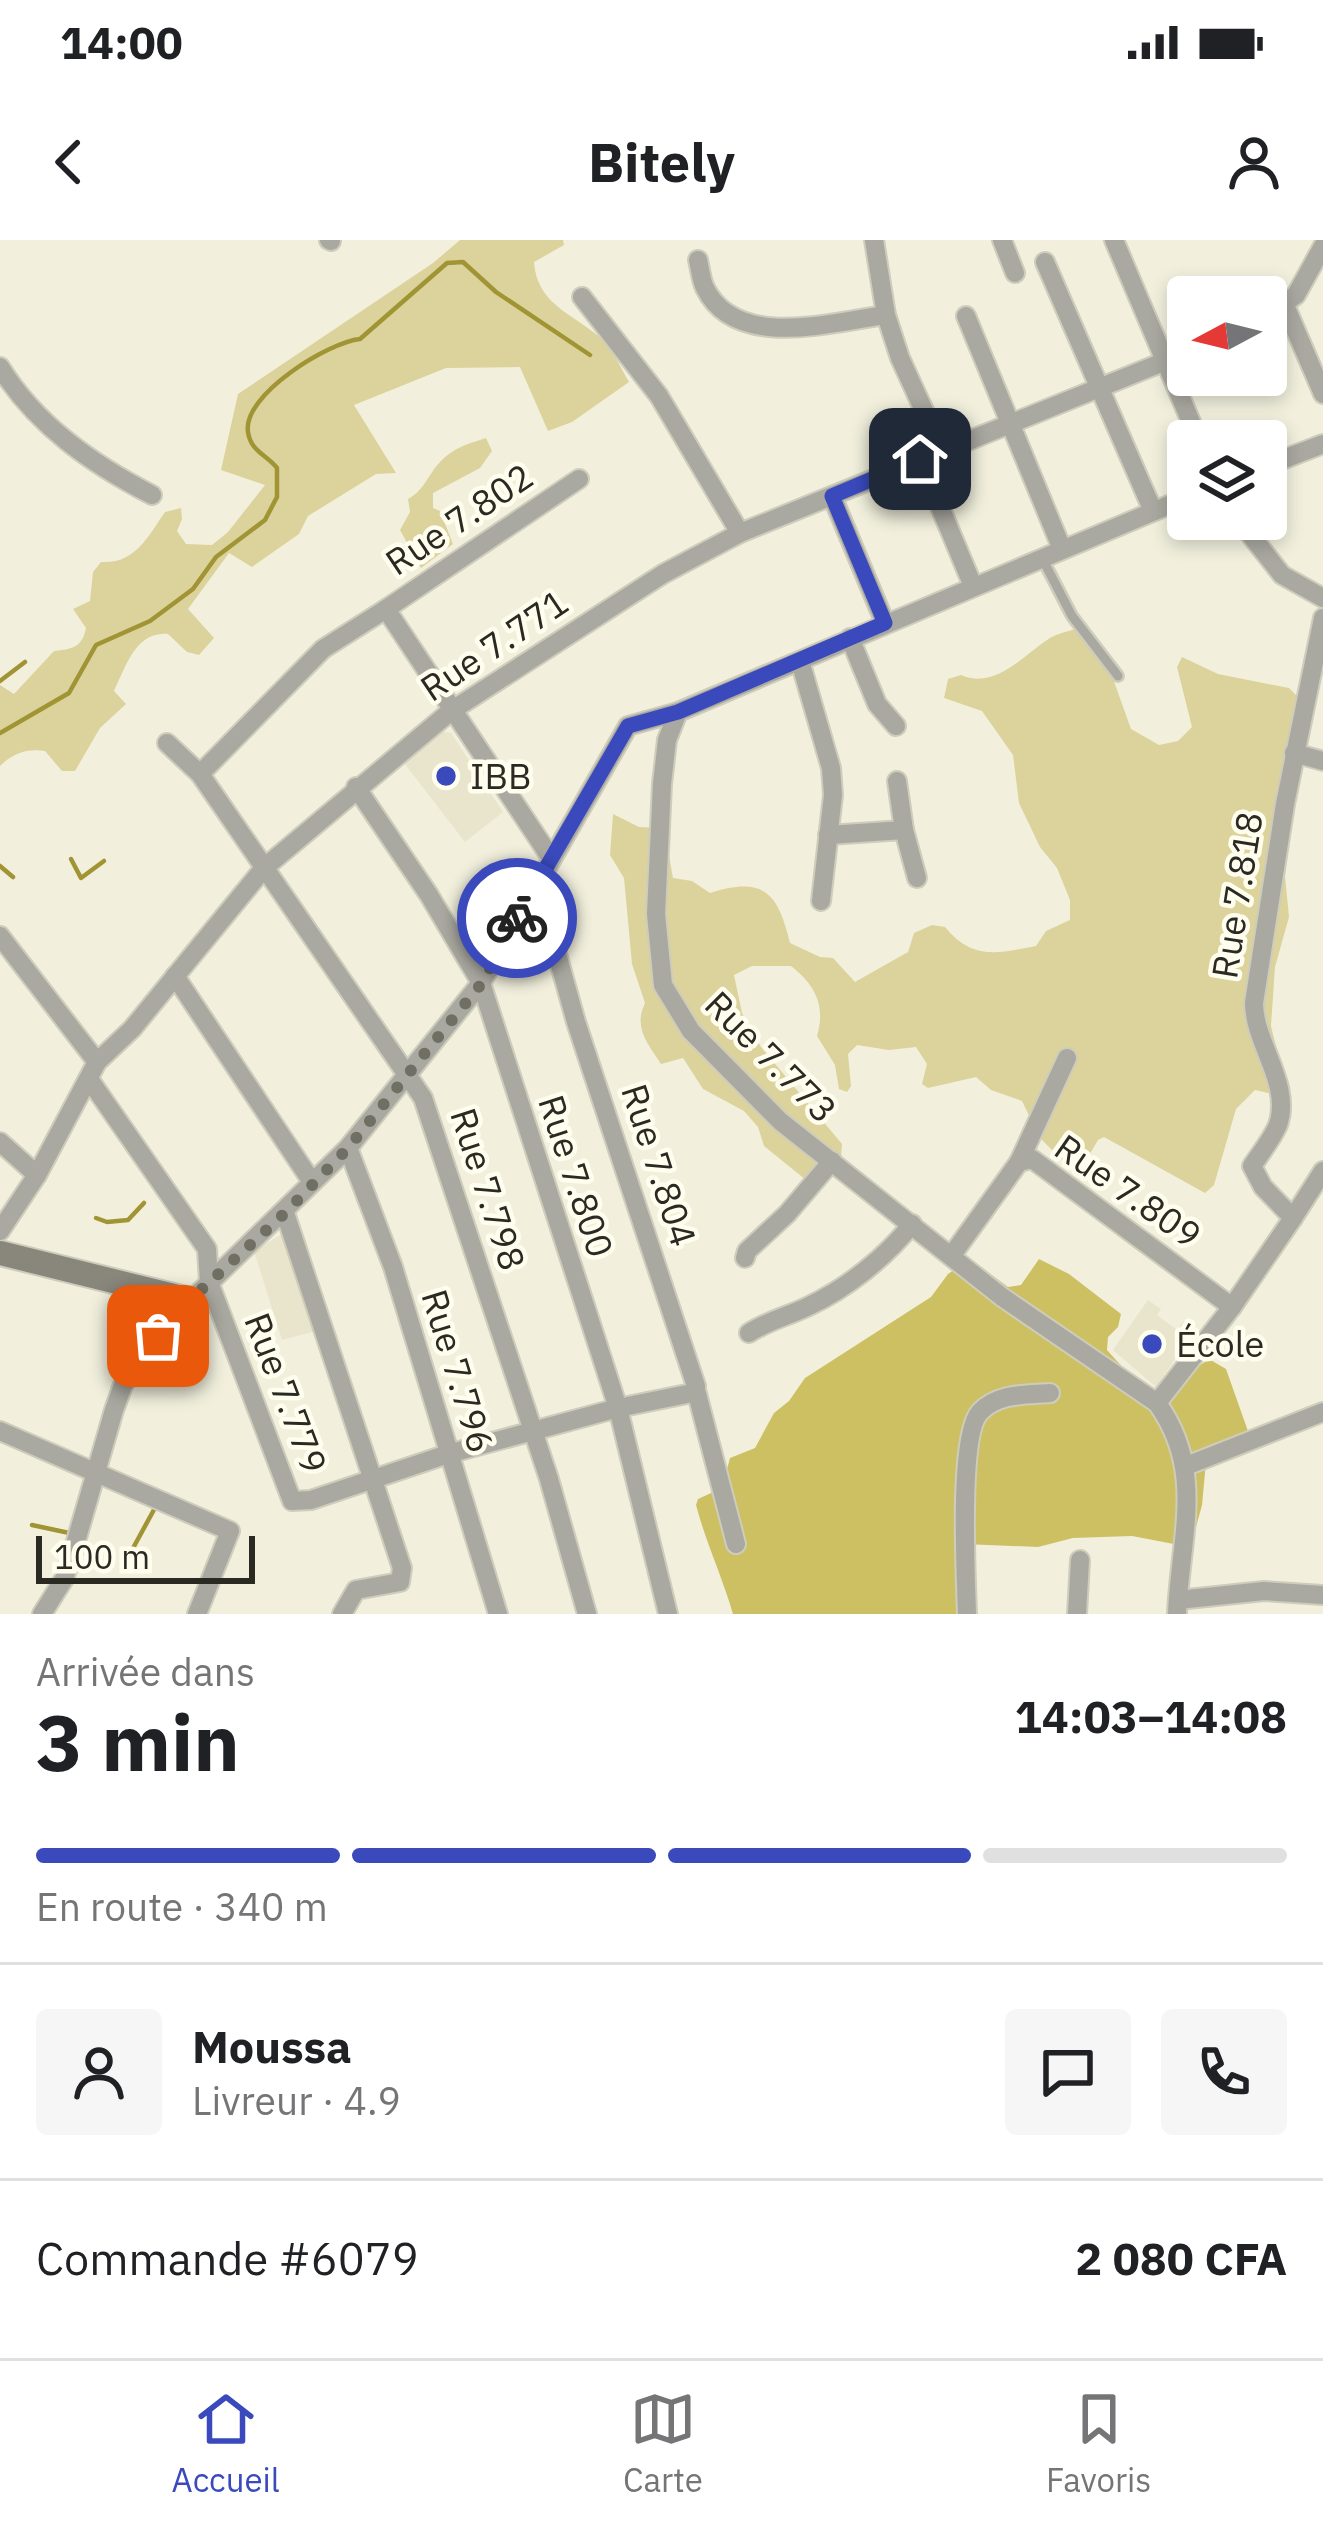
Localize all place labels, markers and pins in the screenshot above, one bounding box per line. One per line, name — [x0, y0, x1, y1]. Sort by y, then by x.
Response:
pin — [869, 408, 971, 510]
place label: IBB — [470, 752, 531, 799]
marker: IBB — [433, 763, 459, 789]
pin — [107, 1285, 209, 1387]
place label: École — [1176, 1320, 1264, 1367]
marker: École — [1139, 1331, 1165, 1357]

